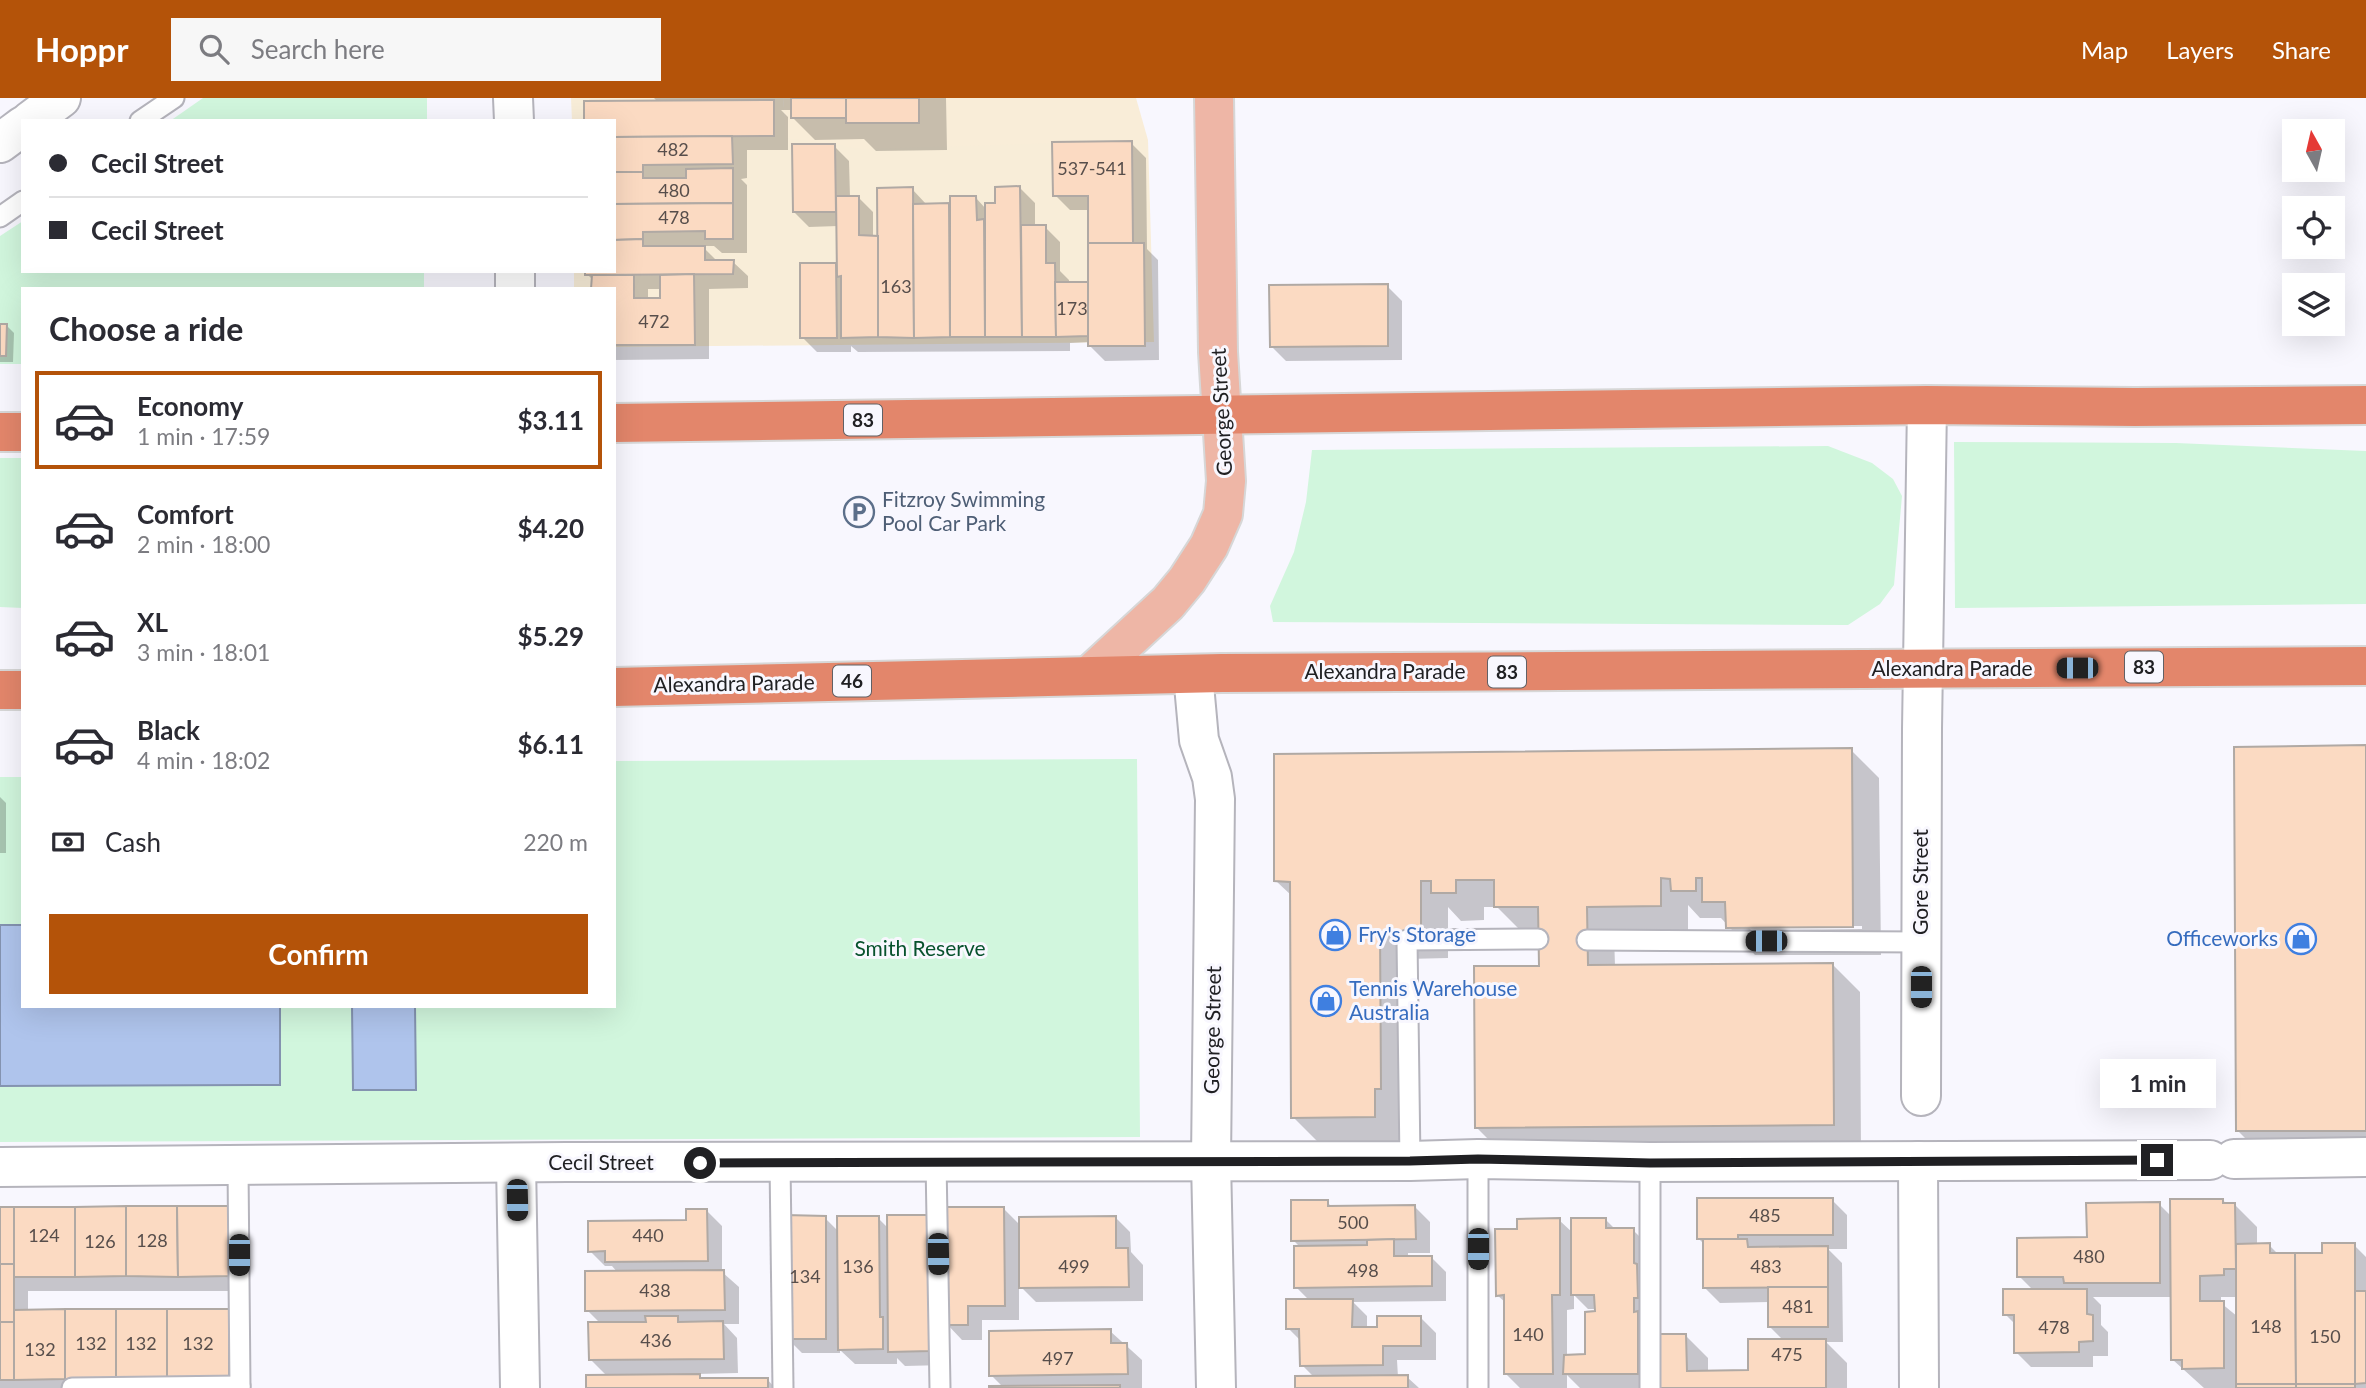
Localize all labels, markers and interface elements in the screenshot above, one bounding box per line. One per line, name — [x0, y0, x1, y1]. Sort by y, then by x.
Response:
search box — [171, 18, 661, 81]
text: Hoppr — [35, 29, 129, 69]
icon: search — [195, 30, 233, 68]
text: Search here — [251, 33, 385, 65]
text: Map — [2081, 35, 2128, 64]
text: Layers — [2166, 35, 2234, 64]
text: Share — [2272, 35, 2331, 64]
north arrow — [2282, 119, 2345, 182]
map controls — [2282, 119, 2345, 336]
house number: 482 — [657, 138, 689, 160]
text: Cecil Street — [91, 147, 224, 179]
house number: 537-541 — [1057, 157, 1127, 179]
house number: 480 — [658, 179, 690, 201]
button: locate — [2282, 196, 2345, 259]
house number: 478 — [658, 206, 690, 228]
text: Cecil Street — [91, 214, 224, 246]
button: layers — [2282, 273, 2345, 336]
house number: 163 — [880, 275, 912, 297]
house number: 173 — [1056, 297, 1088, 319]
text: Choose a ride — [49, 309, 243, 348]
house number: 472 — [638, 310, 670, 332]
street label: George Street — [1205, 347, 1236, 477]
icon: car — [53, 389, 116, 452]
text: Economy — [137, 390, 243, 422]
text: $3.11 — [518, 404, 584, 436]
road number: 83 — [844, 404, 882, 436]
text: 1 min · 17:59 — [137, 422, 270, 450]
place label: Fitzroy Swimming Pool Car Park — [882, 486, 1045, 535]
parking icon: Fitzroy Swimming Pool Car Park — [842, 495, 876, 529]
icon: car — [53, 497, 116, 560]
text: Comfort — [137, 498, 234, 530]
text: $4.20 — [518, 512, 584, 544]
text: 2 min · 18:00 — [137, 530, 270, 558]
icon: car — [53, 605, 116, 668]
text: XL — [137, 606, 168, 638]
text: $5.29 — [518, 620, 584, 652]
text: 3 min · 18:01 — [137, 638, 270, 666]
road number: 83 — [2125, 652, 2163, 682]
street label: Alexandra Parade — [1871, 655, 2033, 680]
road number: 83 — [1488, 656, 1526, 688]
street label: Alexandra Parade — [1304, 658, 1466, 683]
car — [2057, 658, 2099, 679]
road number: 46 — [833, 666, 871, 696]
street label: Alexandra Parade — [653, 669, 815, 696]
icon: car — [53, 713, 116, 776]
text: Black — [137, 714, 200, 746]
text: $6.11 — [518, 728, 584, 760]
text: 4 min · 18:02 — [137, 746, 270, 774]
icon: cash — [49, 823, 87, 861]
text: Cash — [105, 826, 161, 858]
text: 220 m — [523, 828, 588, 856]
street label: Gore Street — [1907, 828, 1932, 935]
button: Confirm — [49, 914, 588, 994]
shop icon: Fry's Storage — [1318, 918, 1352, 952]
place label: Fry's Storage — [1358, 921, 1476, 946]
shop icon: Officeworks — [2284, 922, 2318, 956]
place label: Officeworks — [2166, 925, 2278, 950]
car — [1746, 931, 1788, 952]
park label: Smith Reserve — [854, 935, 986, 960]
street label: George Street — [1198, 965, 1225, 1094]
car — [1911, 966, 1932, 1008]
place label: Tennis Warehouse Australia — [1349, 975, 1517, 1024]
shop icon: Tennis Warehouse Australia — [1309, 984, 1343, 1018]
callout: 1 min — [2099, 1058, 2215, 1108]
text: 1 min — [2129, 1069, 2187, 1097]
route end — [2141, 1144, 2173, 1176]
route start — [684, 1147, 716, 1179]
street label: Cecil Street — [548, 1149, 654, 1174]
car — [507, 1179, 528, 1221]
house number: 485 — [1749, 1204, 1781, 1226]
house number: 500 — [1337, 1211, 1369, 1233]
house number: 124 — [28, 1224, 60, 1246]
house number: 440 — [632, 1224, 664, 1246]
car — [1468, 1228, 1489, 1270]
house number: 128 — [136, 1229, 168, 1251]
house number: 126 — [84, 1230, 116, 1252]
car — [928, 1233, 949, 1275]
car — [229, 1234, 250, 1276]
house number: 480 — [2073, 1245, 2105, 1267]
house number: 136 — [842, 1255, 874, 1277]
house number: 499 — [1058, 1255, 1090, 1277]
house number: 483 — [1750, 1255, 1782, 1277]
house number: 498 — [1347, 1259, 1379, 1281]
house number: 134 — [789, 1265, 821, 1287]
house number: 438 — [639, 1279, 671, 1301]
house number: 481 — [1782, 1295, 1814, 1317]
house number: 148 — [2250, 1315, 2282, 1337]
house number: 478 — [2038, 1316, 2070, 1338]
house number: 140 — [1512, 1323, 1544, 1345]
house number: 150 — [2309, 1325, 2341, 1347]
house number: 436 — [640, 1329, 672, 1351]
house number: 132 — [75, 1332, 107, 1354]
house number: 132 — [125, 1332, 157, 1354]
house number: 132 — [182, 1332, 214, 1354]
house number: 132 — [24, 1338, 56, 1360]
house number: 475 — [1771, 1343, 1803, 1365]
house number: 497 — [1042, 1347, 1074, 1369]

